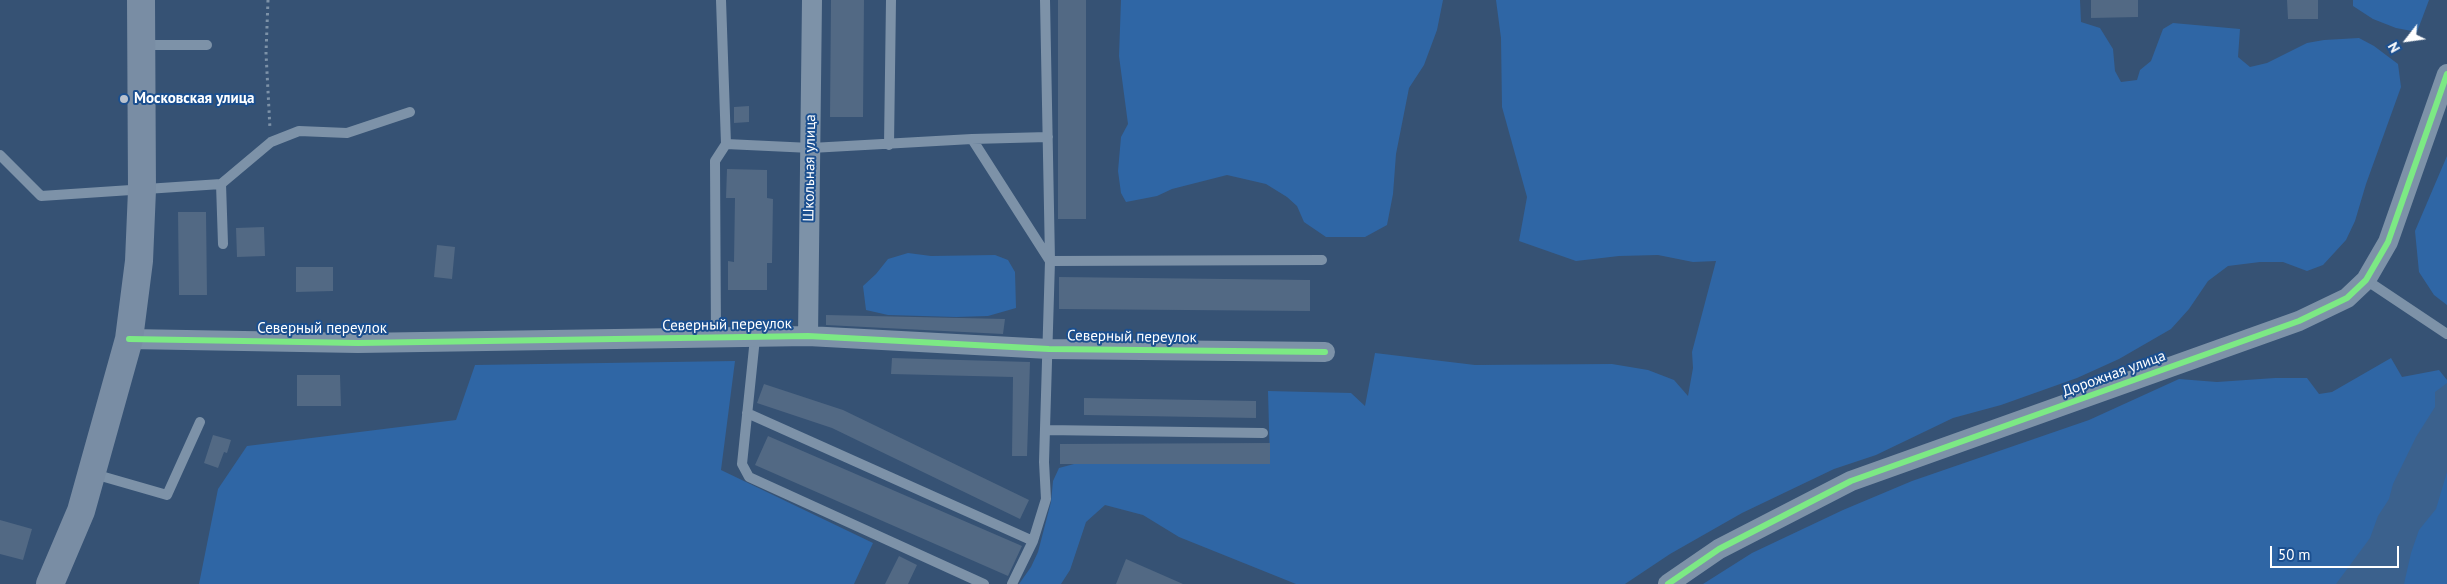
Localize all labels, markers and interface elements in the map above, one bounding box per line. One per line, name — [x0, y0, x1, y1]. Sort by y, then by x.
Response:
north arrow — [2382, 15, 2432, 65]
text: N — [2384, 39, 2404, 56]
place label: Московская улица — [134, 90, 254, 108]
marker: Московская улица — [118, 93, 130, 105]
street label: Школьная улица — [800, 114, 820, 222]
street label: Северный переулок — [662, 315, 792, 335]
street label: Северный переулок — [257, 320, 387, 338]
street label: Северный переулок — [1067, 327, 1197, 347]
street label: Дорожная улица — [2060, 347, 2168, 401]
scale bar — [2272, 536, 2401, 568]
text: 50 m — [2278, 545, 2311, 564]

